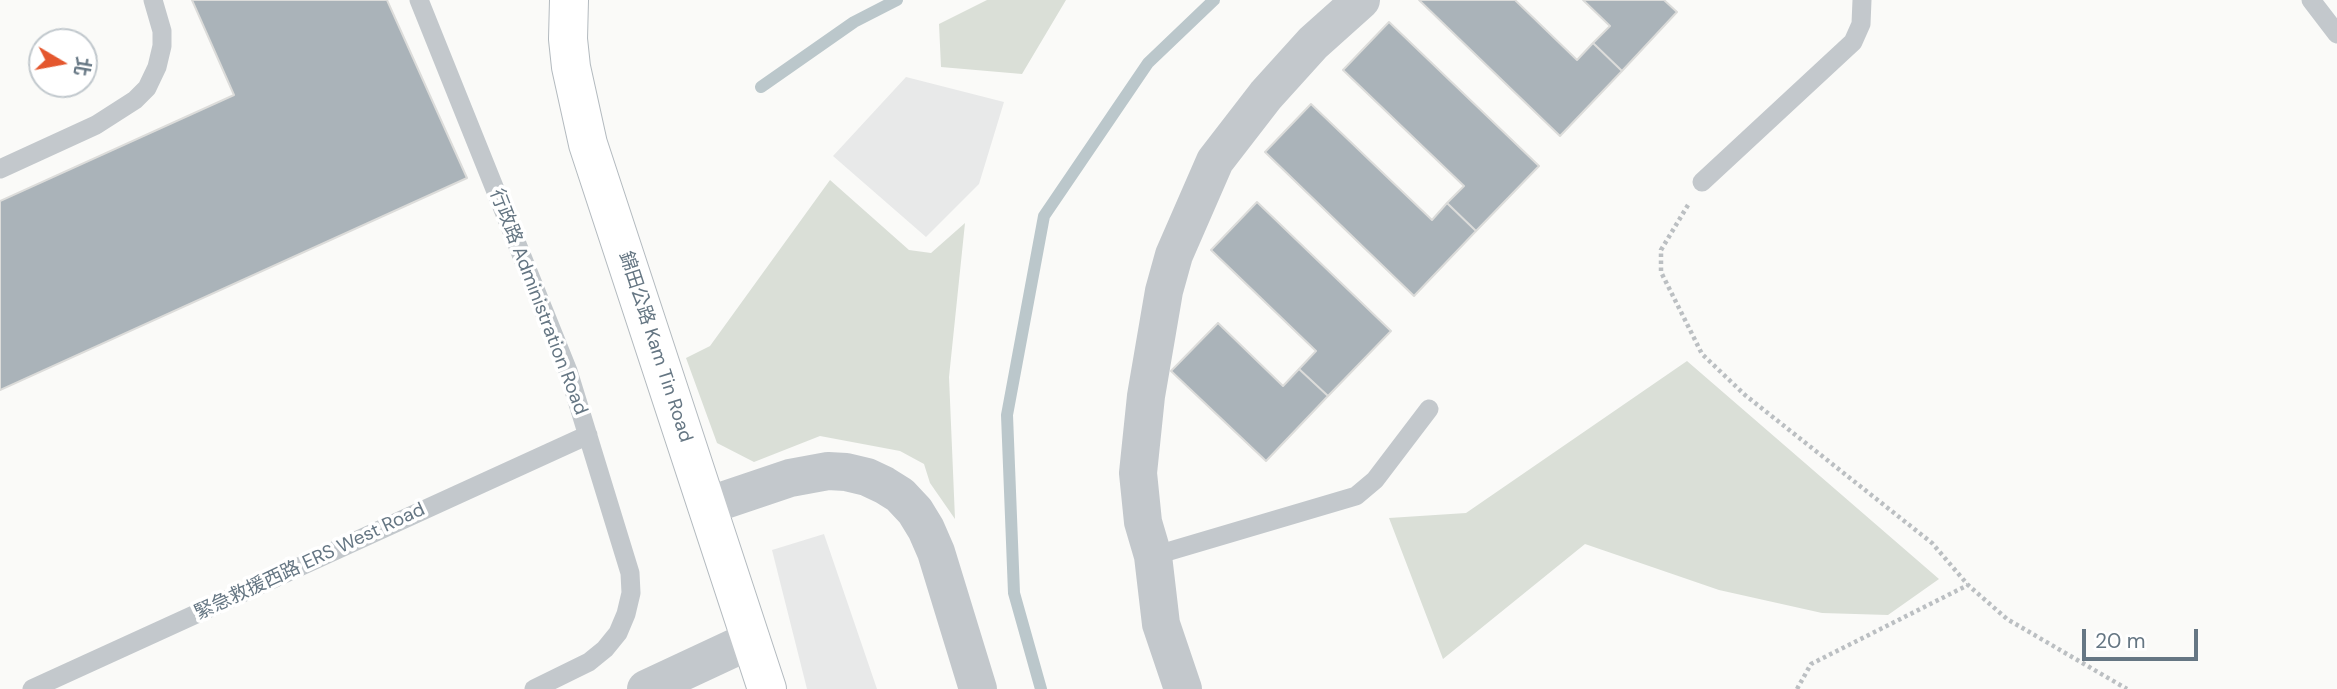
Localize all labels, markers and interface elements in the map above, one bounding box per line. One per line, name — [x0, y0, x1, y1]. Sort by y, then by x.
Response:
north arrow — [28, 28, 98, 98]
text: 北 — [68, 55, 96, 78]
street label: 行政路 Administration Road — [484, 186, 592, 418]
street label: 錦田公路 Kam Tin Road — [613, 249, 697, 445]
street label: 緊急救援西路 ERS West Road — [191, 499, 429, 625]
scale bar — [2085, 616, 2200, 660]
text: 20 m — [2095, 627, 2146, 655]

